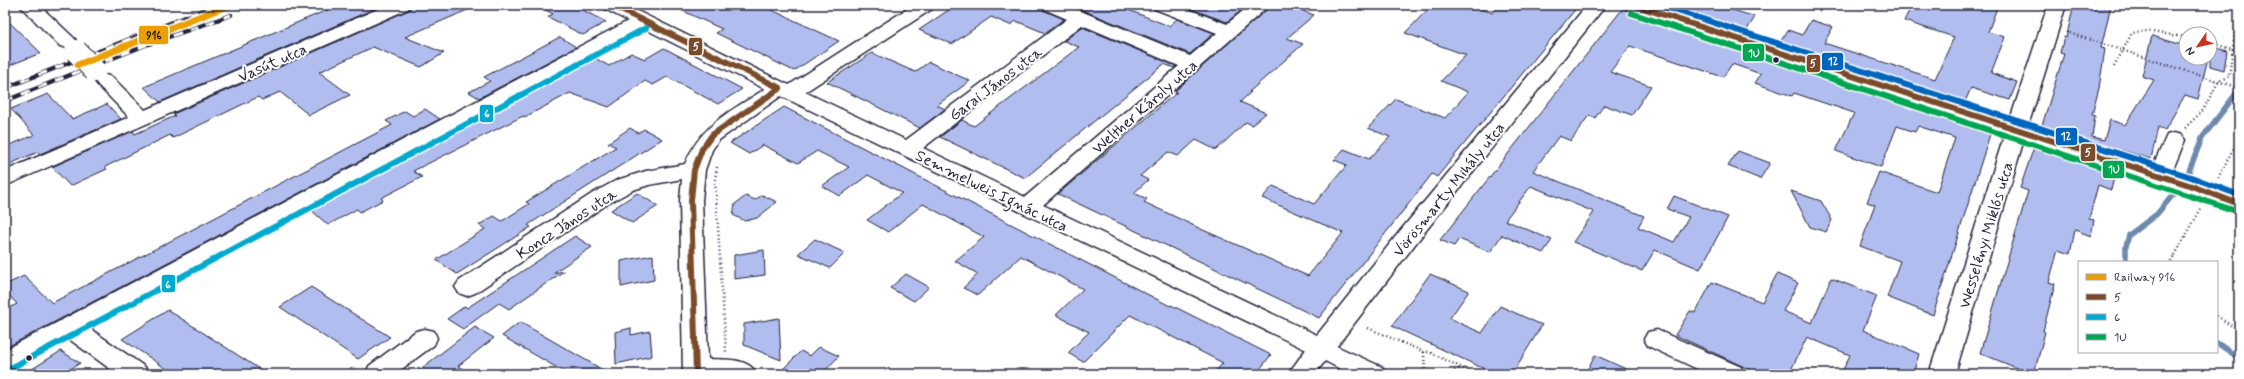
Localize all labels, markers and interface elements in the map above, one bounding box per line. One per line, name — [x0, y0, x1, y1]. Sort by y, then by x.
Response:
line badge: 916 — [138, 25, 169, 45]
north arrow — [2178, 26, 2218, 66]
text: 916 — [146, 29, 162, 43]
line badge: 5 — [688, 37, 703, 56]
street label: Vasút utca — [235, 39, 310, 88]
text: 5 — [693, 40, 700, 54]
street label: Garai János utca — [945, 42, 1047, 126]
line badge: 1U — [1742, 43, 1765, 62]
text: N — [2183, 44, 2198, 58]
text: 1U — [1748, 47, 1760, 61]
line badge: 12 — [1821, 52, 1844, 71]
line badge: 5 — [1806, 54, 1821, 73]
street label: Welther Károly utca — [1088, 55, 1202, 159]
unlabelled marker — [1771, 55, 1781, 65]
text: 12 — [1828, 55, 1839, 69]
text: 5 — [1810, 57, 1817, 71]
line badge: 6 — [479, 104, 494, 123]
text: 6 — [484, 107, 490, 121]
street label: Vörösmarty Mihály utca — [1388, 118, 1510, 262]
line badge: 12 — [2055, 127, 2078, 146]
text: 12 — [2061, 130, 2072, 144]
line badge: 5 — [2080, 143, 2096, 162]
street label: Semmelweis Ignác utca — [911, 145, 1071, 238]
text: 5 — [2085, 146, 2092, 160]
street label: Wesselényi Miklós utca — [1954, 160, 2019, 311]
line badge: 1U — [2102, 160, 2125, 179]
text: 1U — [2108, 163, 2120, 177]
street label: Koncz János utca — [513, 184, 621, 265]
legend — [2078, 261, 2218, 353]
text: Railway 916 — [2114, 270, 2176, 286]
line badge: 6 — [161, 274, 176, 293]
text: 6 — [165, 278, 171, 292]
text: 5 — [2114, 290, 2121, 306]
text: 6 — [2114, 310, 2120, 326]
text: 1U — [2114, 330, 2127, 346]
unlabelled marker — [24, 353, 34, 363]

